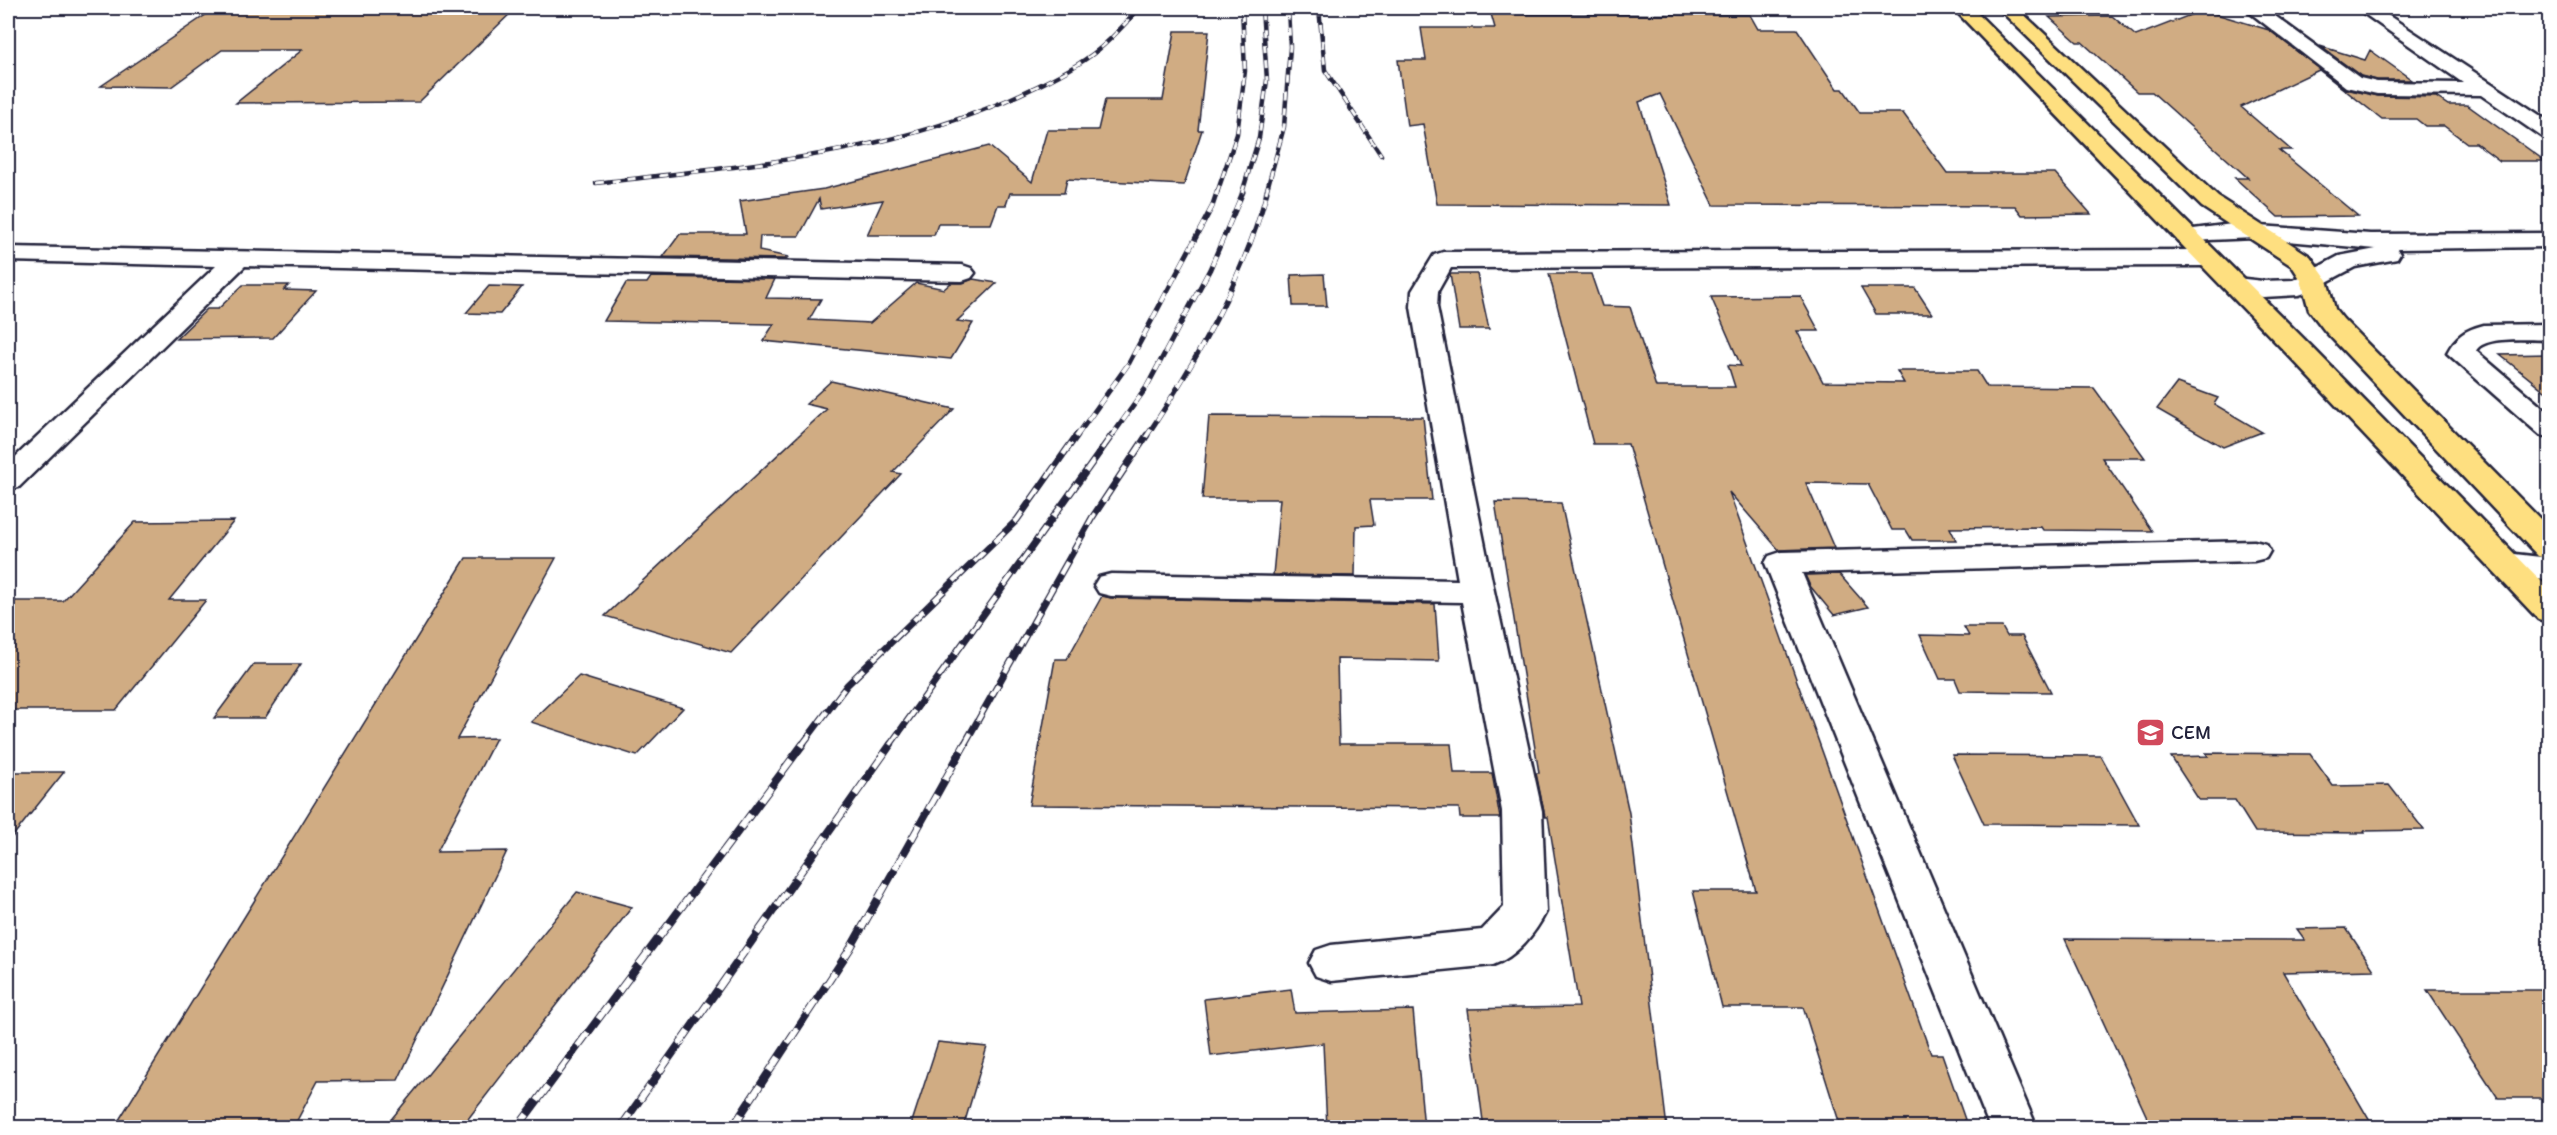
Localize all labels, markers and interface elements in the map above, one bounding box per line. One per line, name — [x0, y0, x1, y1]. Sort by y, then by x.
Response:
school or university icon: CEM — [2134, 716, 2166, 748]
place label: CEM — [2171, 720, 2211, 744]

